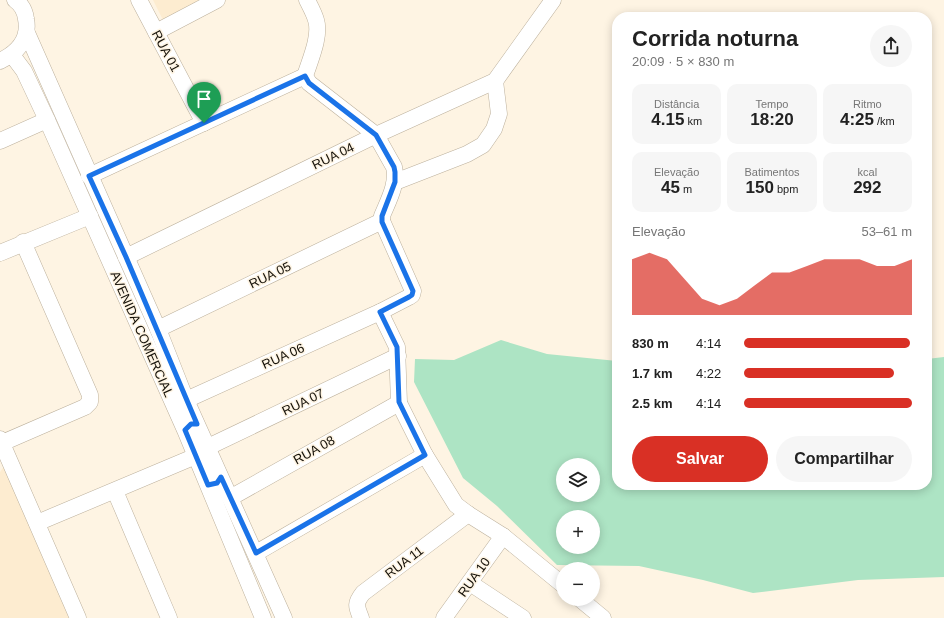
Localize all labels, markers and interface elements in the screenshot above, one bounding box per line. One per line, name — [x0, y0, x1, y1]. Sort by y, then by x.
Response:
button: share — [870, 25, 912, 67]
text: Corrida noturna — [632, 26, 798, 51]
street label: RUA 01 — [149, 28, 183, 74]
text: 20:09 · 5 × 830 m — [632, 54, 734, 69]
pin — [187, 82, 221, 123]
icon: arrive — [193, 88, 215, 110]
text: Distância — [654, 98, 699, 110]
text: Tempo — [755, 98, 789, 110]
text: Ritmo — [853, 98, 882, 110]
text: 4.15 — [651, 110, 684, 129]
text: 18:20 — [750, 110, 794, 129]
text: 4:25 — [840, 110, 874, 129]
text: km — [684, 115, 702, 127]
text: /km — [874, 115, 895, 127]
street label: RUA 04 — [310, 139, 356, 173]
text: Elevação — [654, 166, 699, 178]
text: Batimentos — [744, 166, 800, 178]
text: kcal — [858, 166, 877, 178]
text: 45 — [661, 178, 680, 197]
text: 150 — [746, 178, 774, 197]
text: 292 — [853, 178, 882, 197]
text: m — [680, 183, 692, 195]
text: bpm — [774, 183, 798, 195]
text: Elevação — [632, 224, 685, 239]
text: 53–61 m — [861, 224, 912, 239]
street label: RUA 05 — [247, 258, 293, 292]
street label: AVENIDA COMERCIAL — [107, 269, 177, 399]
text: 830 m — [632, 336, 669, 351]
text: 4:14 — [696, 336, 721, 351]
street label: RUA 06 — [259, 340, 307, 372]
text: 1.7 km — [632, 366, 672, 381]
text: 4:22 — [696, 366, 721, 381]
street label: RUA 07 — [280, 385, 326, 419]
text: 2.5 km — [632, 396, 672, 411]
text: 4:14 — [696, 396, 721, 411]
street label: RUA 08 — [291, 433, 337, 467]
button: Salvar — [632, 436, 768, 482]
button: Compartilhar — [776, 436, 912, 482]
map controls — [556, 458, 600, 606]
button: layers — [556, 458, 600, 502]
button: + — [556, 510, 600, 554]
street label: RUA 11 — [382, 543, 426, 581]
street label: RUA 10 — [455, 554, 493, 600]
button: − — [556, 562, 600, 606]

